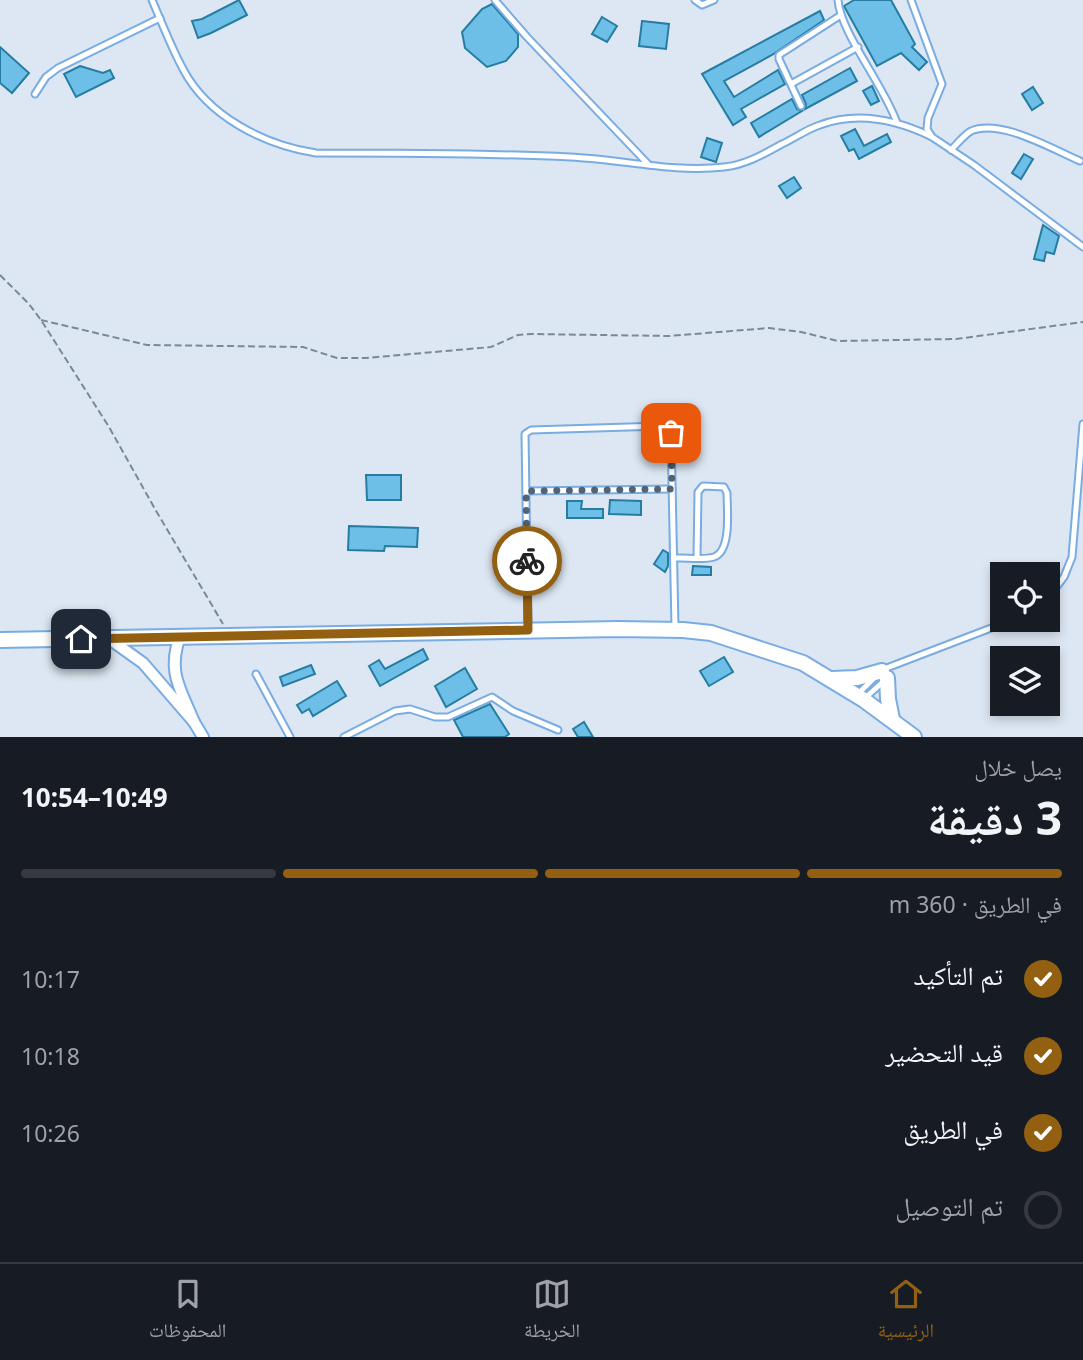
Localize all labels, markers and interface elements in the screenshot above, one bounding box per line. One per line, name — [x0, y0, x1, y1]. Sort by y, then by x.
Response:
pin — [641, 403, 701, 463]
icon: bag — [652, 414, 690, 452]
courier — [492, 526, 562, 596]
icon: bike — [508, 542, 546, 580]
map controls — [990, 562, 1060, 716]
button: locate — [990, 562, 1060, 632]
pin — [51, 609, 111, 669]
icon: home — [62, 620, 100, 658]
button: layers — [990, 646, 1060, 716]
text: يصل خلال — [974, 751, 1062, 783]
text: 10:49–10:54 — [21, 779, 168, 815]
text: 3 دقيقة — [927, 786, 1062, 848]
text: في الطريق · 360 m — [889, 888, 1062, 920]
text: تم التأكيد — [913, 957, 1003, 993]
icon: check — [1024, 960, 1062, 998]
text: 10:17 — [21, 963, 80, 995]
text: قيد التحضير — [885, 1034, 1003, 1070]
icon: check — [1024, 1037, 1062, 1075]
text: 10:18 — [21, 1040, 80, 1072]
text: في الطريق — [903, 1111, 1003, 1147]
icon: check — [1024, 1114, 1062, 1152]
text: 10:26 — [21, 1117, 80, 1149]
text: تم التوصيل — [895, 1188, 1003, 1224]
tab: المحفوظات — [149, 1275, 226, 1349]
tab: الخريطة — [524, 1275, 580, 1349]
tab: الرئيسية — [878, 1275, 934, 1349]

